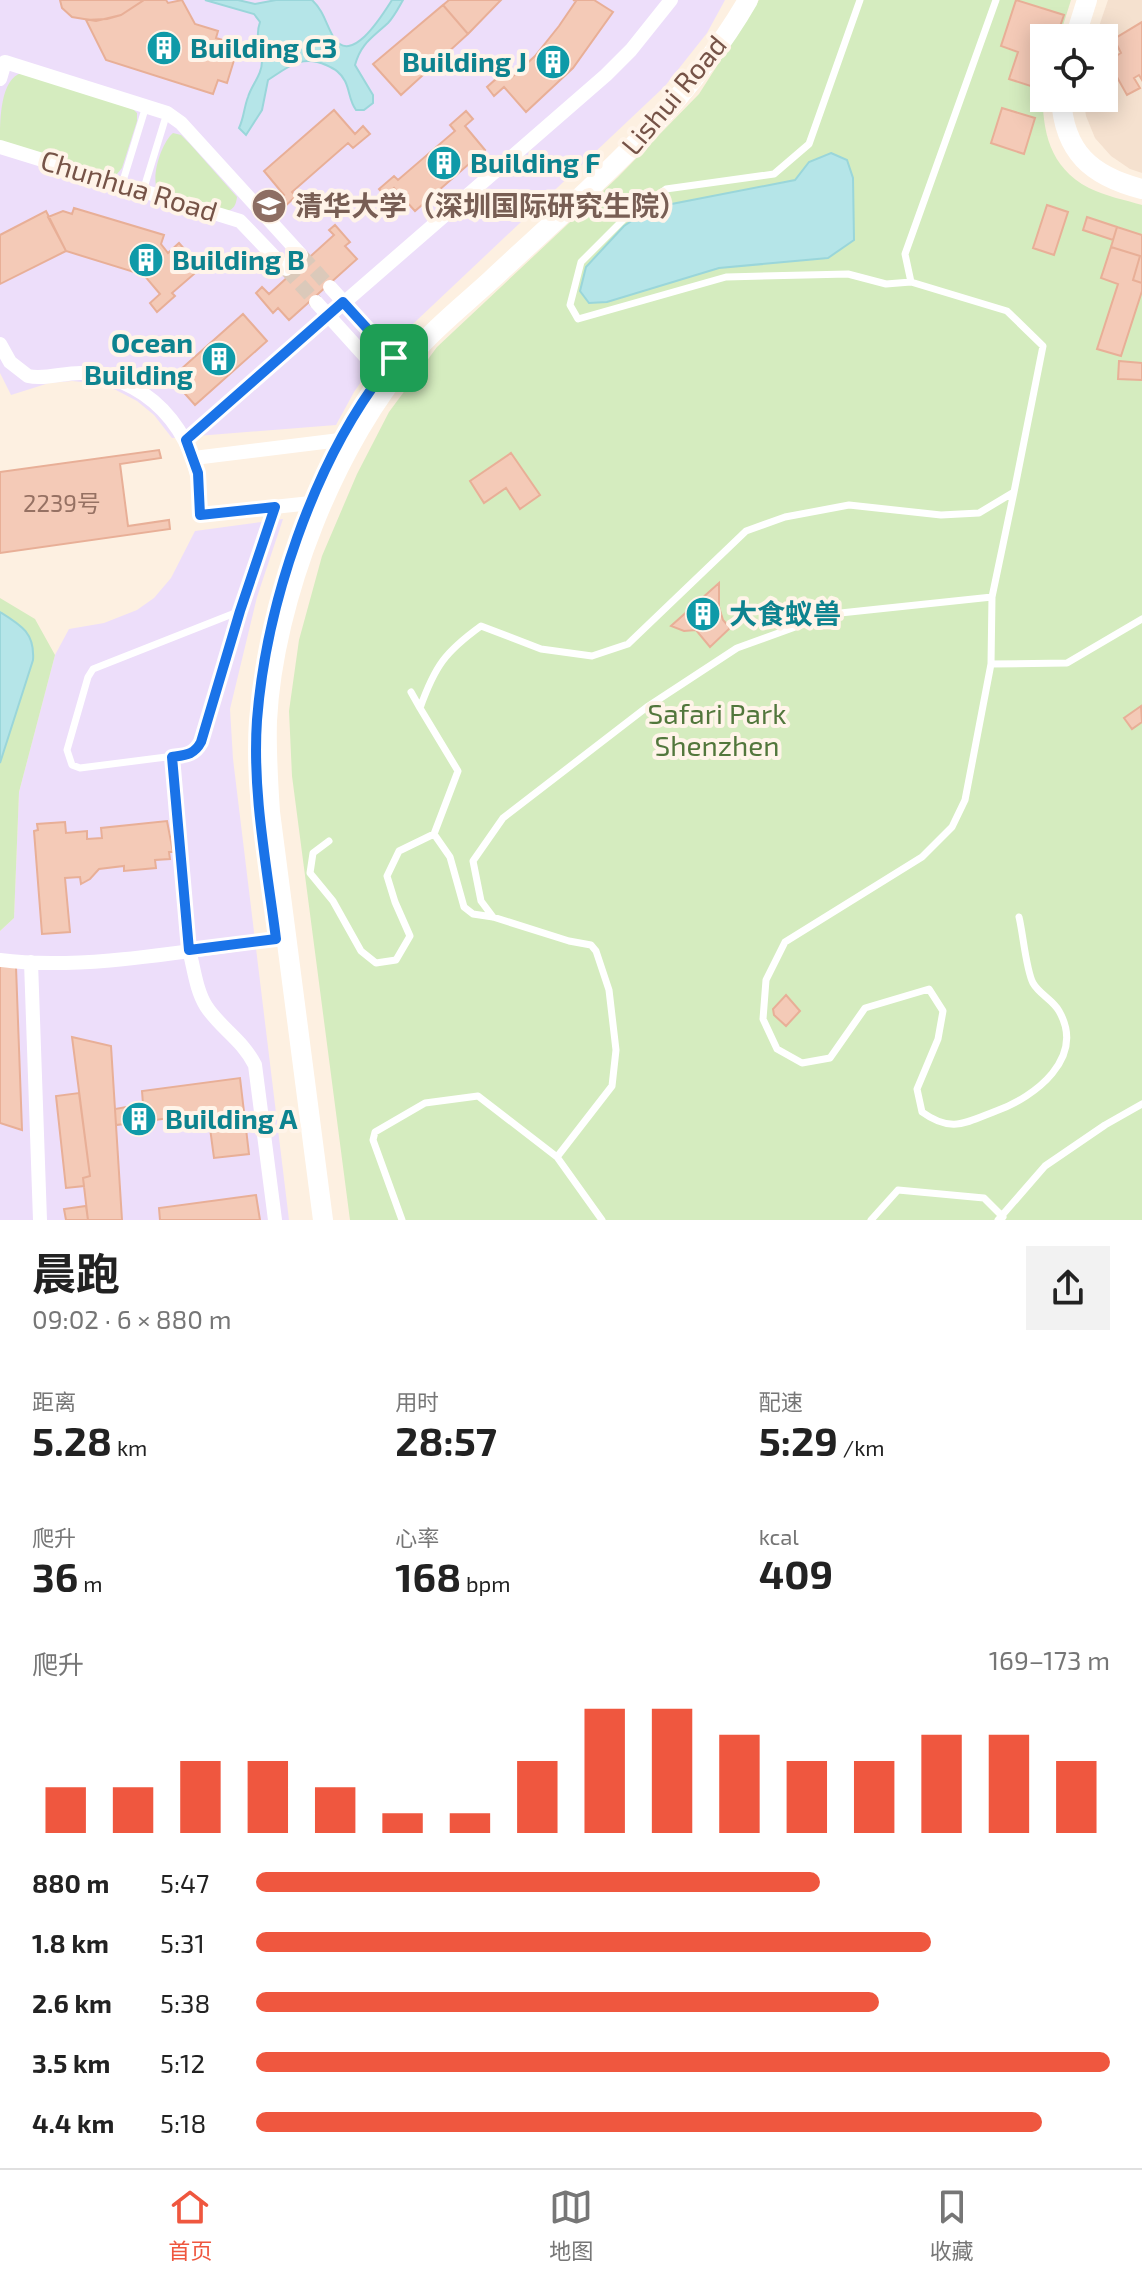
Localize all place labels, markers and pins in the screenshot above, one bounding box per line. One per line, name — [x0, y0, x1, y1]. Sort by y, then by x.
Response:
building icon: Building C3 — [145, 29, 183, 67]
place label: Building C3 — [190, 30, 337, 64]
building icon: Building J — [534, 43, 572, 81]
place label: Building J — [402, 44, 527, 78]
building icon: Building F — [425, 144, 463, 182]
place label: Building F — [470, 145, 601, 179]
school or university icon: 清华大学（深圳国际研究生院） — [250, 187, 288, 225]
place label: 清华大学（深圳国际研究生院） — [295, 188, 687, 222]
building icon: Building B — [127, 241, 165, 279]
place label: Building B — [172, 242, 305, 276]
pin — [360, 324, 428, 392]
place label: Ocean Building — [84, 325, 193, 391]
building icon: Ocean Building — [200, 340, 238, 378]
building icon: 大食蚁兽 — [684, 595, 722, 633]
place label: 大食蚁兽 — [729, 596, 841, 630]
building icon: Building A — [120, 1100, 158, 1138]
place label: Building A — [165, 1101, 298, 1135]

